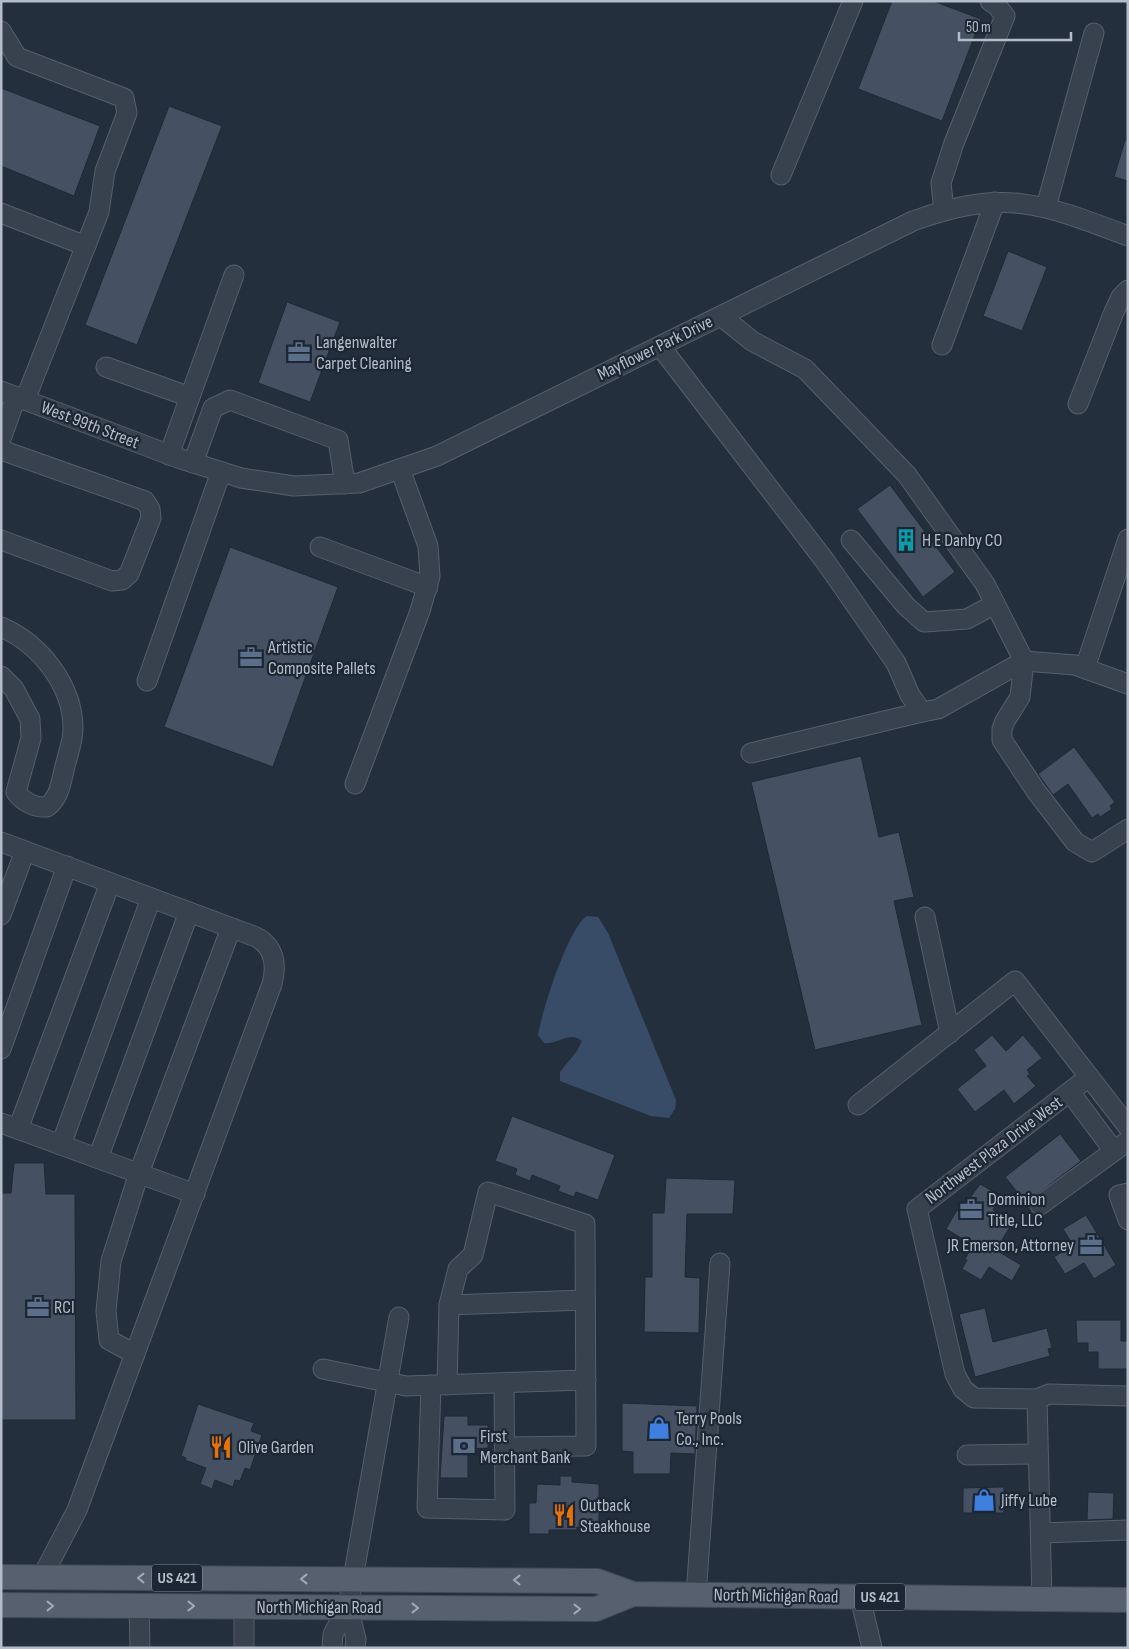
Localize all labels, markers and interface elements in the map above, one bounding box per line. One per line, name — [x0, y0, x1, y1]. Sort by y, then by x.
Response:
scale bar — [959, 10, 1072, 42]
text: 50 m — [966, 18, 991, 37]
street label: Mayflower Park Drive — [594, 311, 716, 385]
place label: Langenwalter Carpet Cleaning — [316, 332, 412, 374]
office icon: Langenwalter Carpet Cleaning — [286, 339, 312, 365]
street label: West 99th Street — [38, 397, 143, 454]
building icon: H E Danby CO — [893, 527, 919, 553]
place label: H E Danby CO — [922, 530, 1002, 551]
place label: Artistic Composite Pallets — [267, 637, 376, 679]
office icon: Artistic Composite Pallets — [238, 644, 264, 670]
street label: Northwest Plaza Drive West — [921, 1091, 1067, 1208]
place label: Dominion Title, LLC — [988, 1189, 1045, 1231]
office icon: Dominion Title, LLC — [958, 1196, 984, 1222]
office icon: JR Emerson, Attorney — [1078, 1232, 1104, 1258]
place label: JR Emerson, Attorney — [946, 1235, 1074, 1256]
office icon: RCI — [25, 1294, 51, 1320]
place label: RCI — [54, 1297, 75, 1318]
place label: Terry Pools Co., Inc. — [676, 1408, 742, 1450]
shop icon: Terry Pools Co., Inc. — [646, 1415, 672, 1441]
place label: First Merchant Bank — [480, 1426, 571, 1468]
bank icon: First Merchant Bank — [451, 1433, 477, 1459]
restaurant icon: Olive Garden — [208, 1434, 234, 1460]
place label: Olive Garden — [238, 1437, 314, 1458]
shop icon: Jiffy Lube — [971, 1487, 997, 1513]
place label: Jiffy Lube — [1000, 1490, 1057, 1511]
place label: Outback Steakhouse — [580, 1495, 651, 1537]
restaurant icon: Outback Steakhouse — [551, 1502, 577, 1528]
road number: US 421 — [152, 1565, 202, 1592]
one-way arrow — [137, 1573, 145, 1583]
one-way arrow — [300, 1574, 308, 1584]
one-way arrow — [513, 1575, 520, 1585]
street label: North Michigan Road — [713, 1584, 839, 1608]
road number: US 421 — [855, 1584, 905, 1610]
street label: North Michigan Road — [257, 1597, 381, 1618]
one-way arrow — [46, 1601, 54, 1611]
one-way arrow — [188, 1601, 195, 1611]
one-way arrow — [411, 1603, 419, 1613]
one-way arrow — [574, 1604, 581, 1614]

